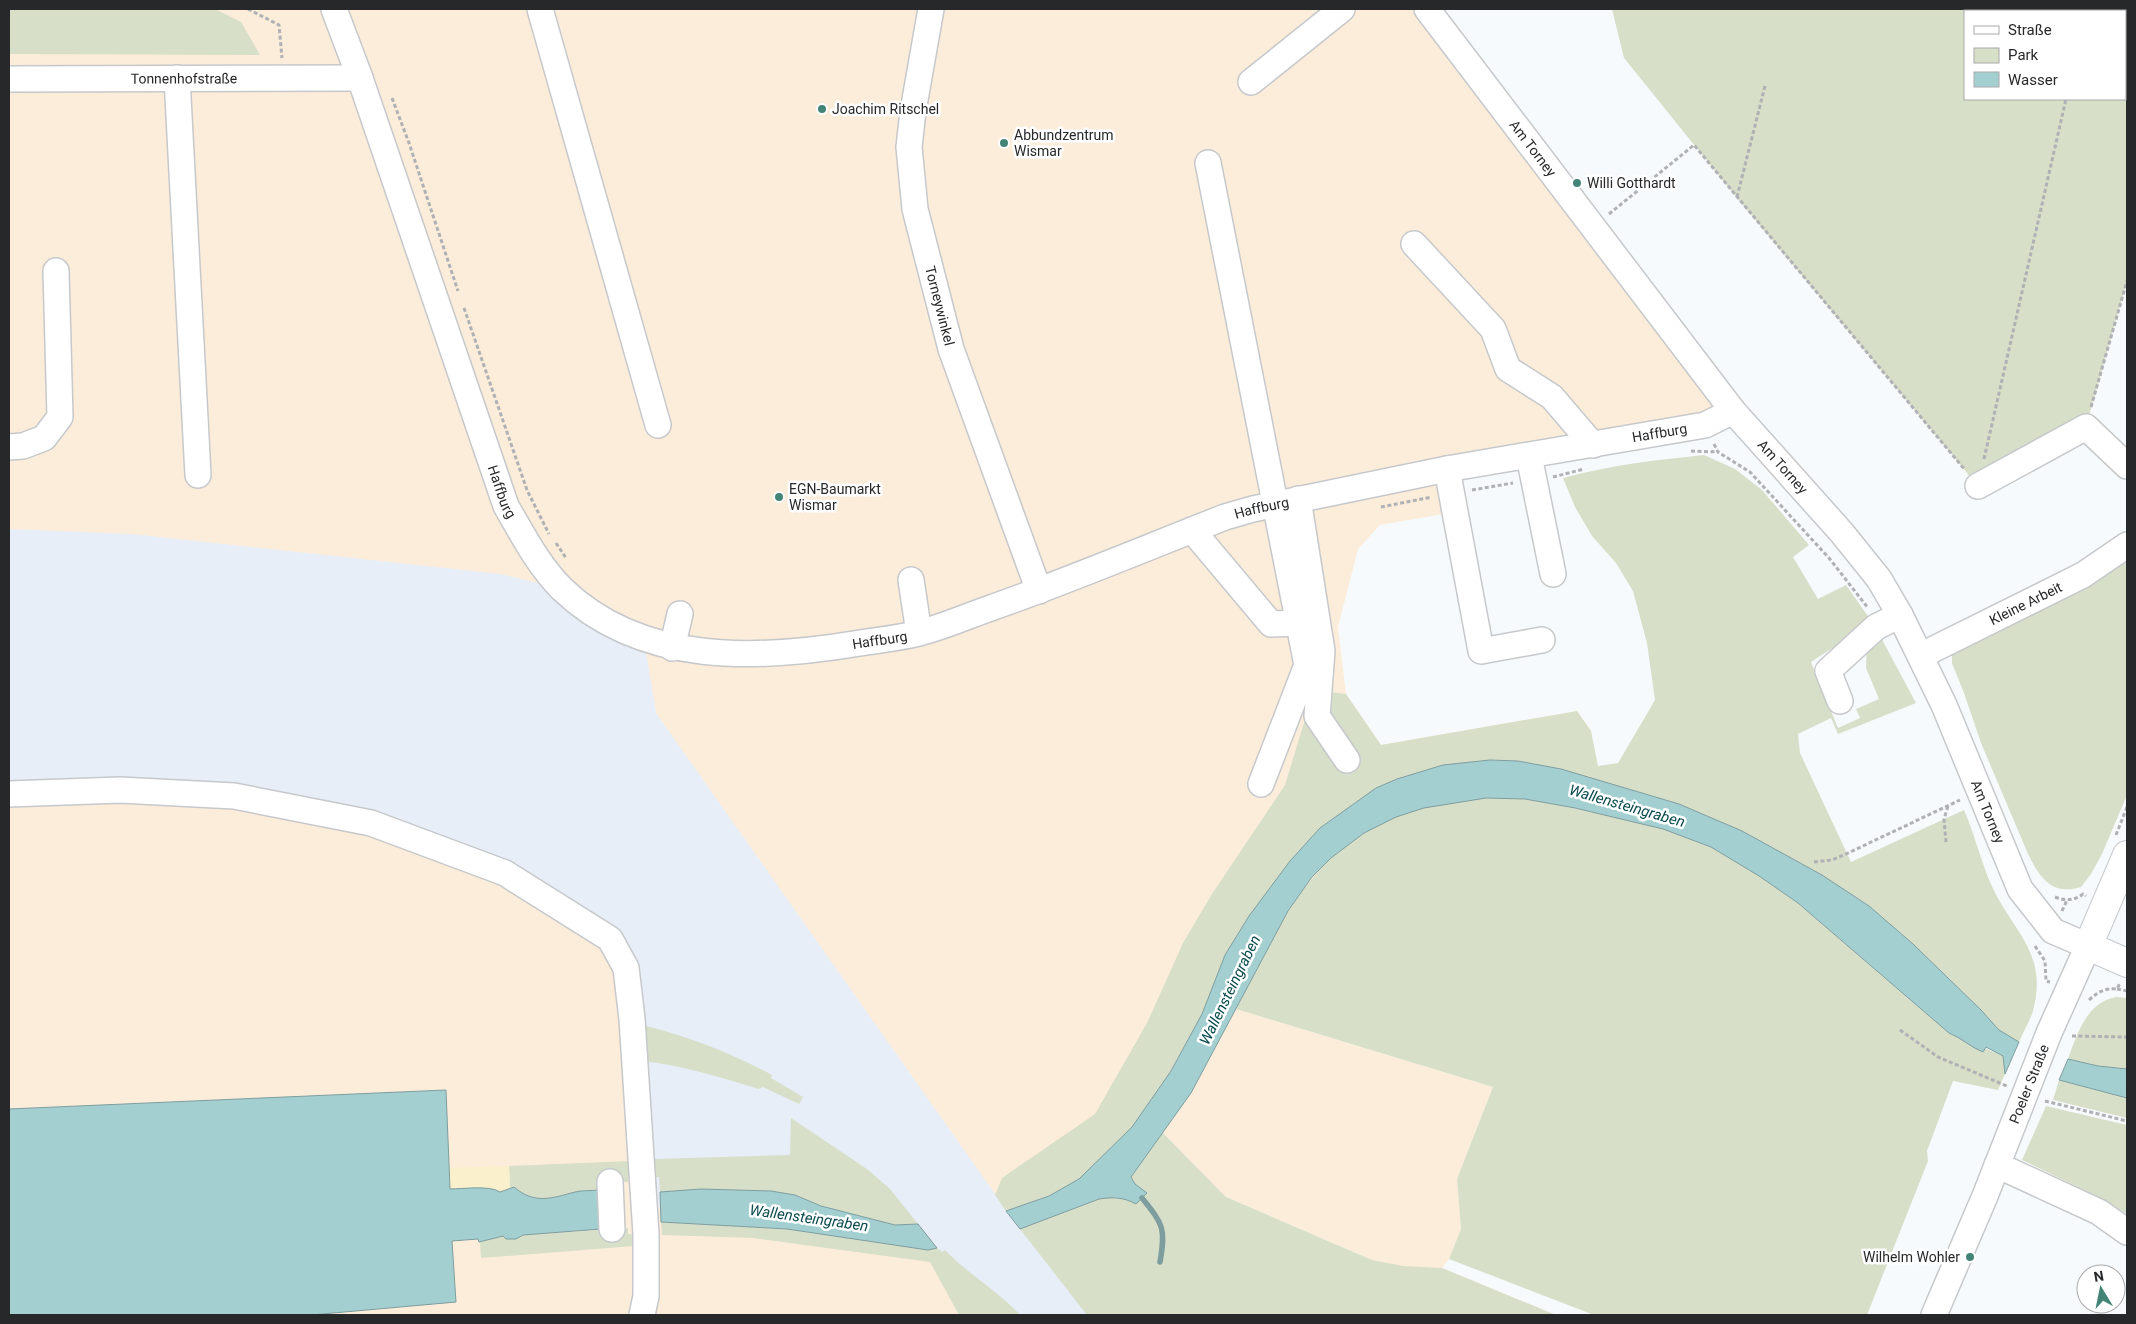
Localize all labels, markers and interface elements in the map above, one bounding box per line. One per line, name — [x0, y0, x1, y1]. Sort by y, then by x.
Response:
legend — [1964, 10, 2126, 100]
text: Straße — [2008, 21, 2052, 39]
text: Park — [2008, 46, 2039, 64]
street label: Tonnenhofstraße — [131, 70, 237, 87]
text: Wasser — [2008, 71, 2058, 89]
place label: Joachim Ritschel — [832, 101, 939, 117]
marker: Joachim Ritschel — [816, 103, 828, 115]
street label: Am Torney — [1506, 117, 1560, 180]
place label: Abbundzentrum Wismar — [1014, 127, 1114, 159]
marker: Abbundzentrum Wismar — [998, 137, 1010, 149]
place label: Willi Gotthardt — [1587, 175, 1676, 191]
marker: Willi Gotthardt — [1571, 177, 1583, 189]
street label: Torneywinkel — [922, 264, 958, 347]
street label: Haffburg — [1631, 420, 1688, 445]
street label: Am Torney — [1755, 437, 1811, 497]
street label: Haffburg — [485, 463, 519, 521]
place label: EGN-Baumarkt Wismar — [789, 481, 881, 513]
marker: EGN-Baumarkt Wismar — [773, 491, 785, 503]
street label: Haffburg — [1232, 494, 1290, 522]
street label: Kleine Arbeit — [1987, 579, 2065, 628]
street label: Haffburg — [851, 628, 909, 652]
street label: Am Torney — [1968, 778, 2008, 846]
water label: Wallensteingraben — [1567, 781, 1687, 831]
water label: Wallensteingraben — [1196, 932, 1264, 1048]
street label: Poeler Straße — [2006, 1042, 2052, 1126]
water label: Wallensteingraben — [749, 1201, 869, 1235]
place label: Wilhelm Wohler — [1863, 1249, 1960, 1265]
marker: Wilhelm Wohler — [1964, 1251, 1976, 1263]
north arrow — [2076, 1264, 2126, 1314]
text: N — [2092, 1267, 2105, 1285]

